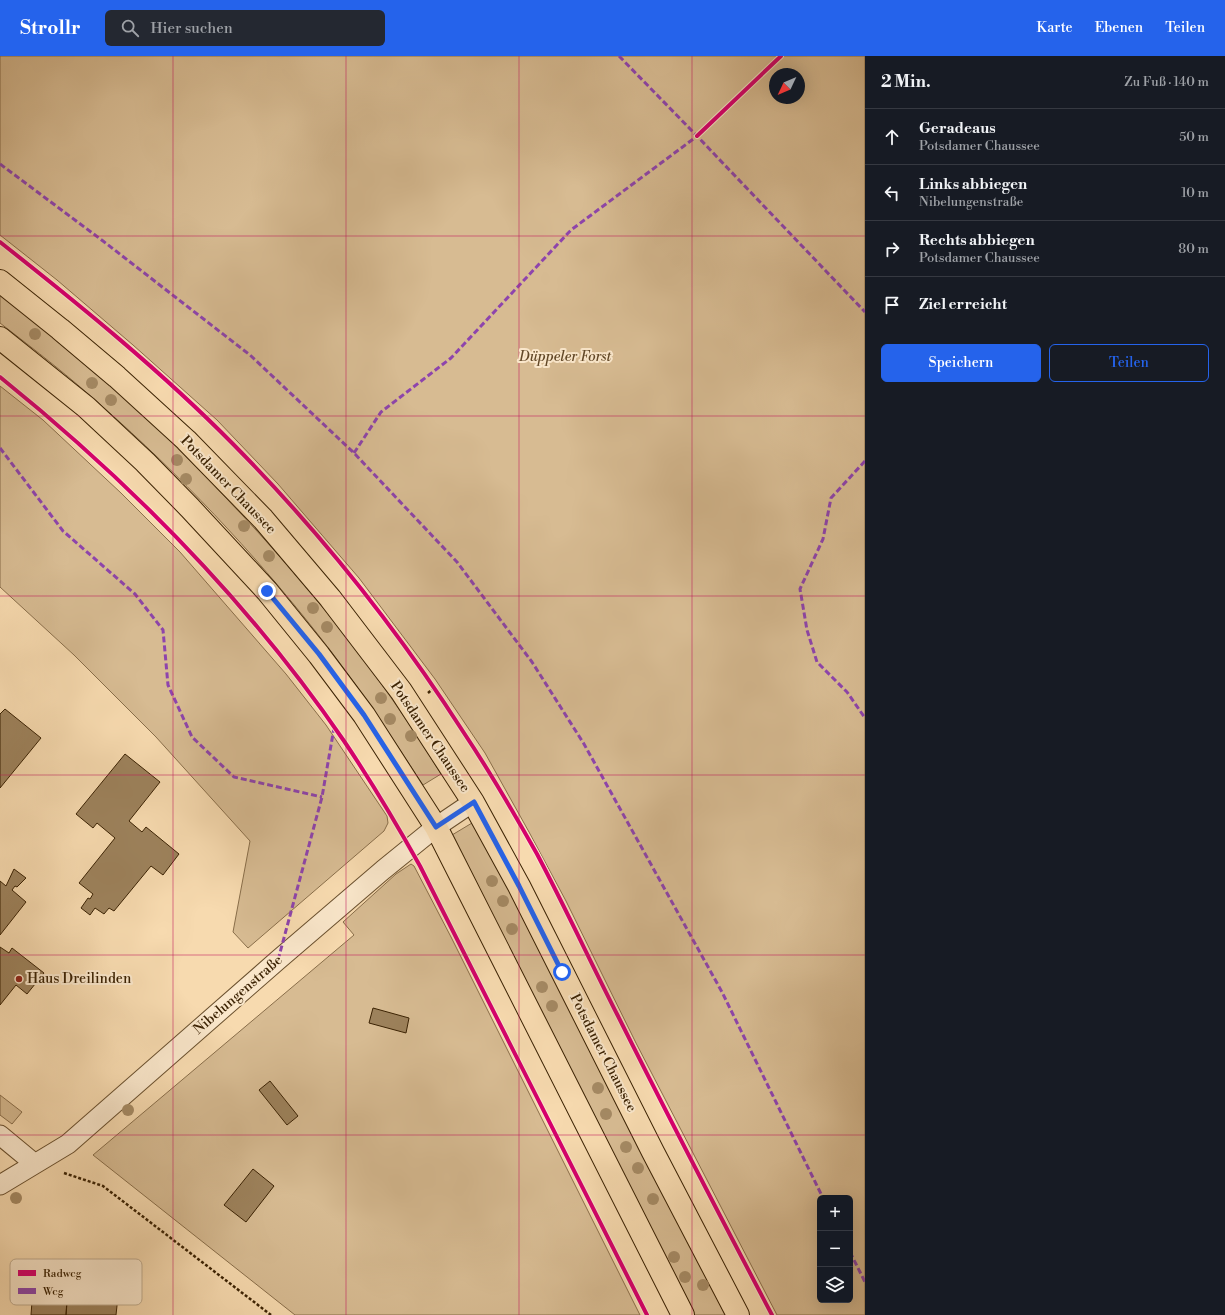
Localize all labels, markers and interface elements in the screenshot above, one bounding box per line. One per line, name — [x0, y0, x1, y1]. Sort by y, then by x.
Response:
search box — [105, 10, 385, 46]
text: Strollr — [20, 16, 81, 40]
icon: search — [119, 17, 141, 39]
text: Hier suchen — [151, 19, 233, 38]
text: Karte — [1036, 19, 1073, 37]
text: Ebenen — [1095, 19, 1143, 37]
text: Teilen — [1165, 19, 1205, 37]
north arrow — [769, 68, 805, 104]
text: 2 Min. — [881, 71, 931, 93]
text: Zu Fuß · 140 m — [1124, 74, 1209, 90]
text: Geradeaus — [919, 119, 996, 138]
icon: ahead — [881, 126, 903, 148]
text: 50 m — [1179, 129, 1209, 145]
text: Potsdamer Chaussee — [919, 138, 1040, 154]
text: Links abbiegen — [919, 175, 1027, 194]
icon: left — [881, 182, 903, 204]
text: 10 m — [1181, 185, 1209, 201]
text: Nibelungenstraße — [919, 194, 1023, 210]
text: Rechts abbiegen — [919, 231, 1035, 250]
icon: right — [881, 238, 903, 260]
text: 80 m — [1178, 241, 1209, 257]
text: Potsdamer Chaussee — [919, 250, 1040, 266]
icon: arrive — [881, 294, 903, 316]
text: Ziel erreicht — [919, 295, 1007, 314]
button: Speichern — [881, 344, 1041, 382]
button: Teilen — [1049, 344, 1209, 382]
park label: Düppeler Forst — [518, 348, 611, 366]
street label: Potsdamer Chaussee — [176, 432, 280, 538]
route end — [258, 582, 276, 600]
street label: Potsdamer Chaussee — [386, 678, 474, 796]
street label: Nibelungenstraße — [190, 951, 286, 1039]
route start — [553, 963, 571, 981]
place label: Haus Dreilinden — [27, 970, 132, 988]
marker: Haus Dreilinden — [14, 974, 24, 984]
street label: Potsdamer Chaussee — [565, 991, 641, 1115]
map controls — [817, 1195, 853, 1303]
button: + — [817, 1195, 853, 1231]
button: − — [817, 1231, 853, 1267]
legend — [10, 1259, 142, 1305]
text: Radweg — [43, 1267, 82, 1281]
button: layers — [817, 1267, 853, 1303]
text: Weg — [42, 1285, 64, 1299]

